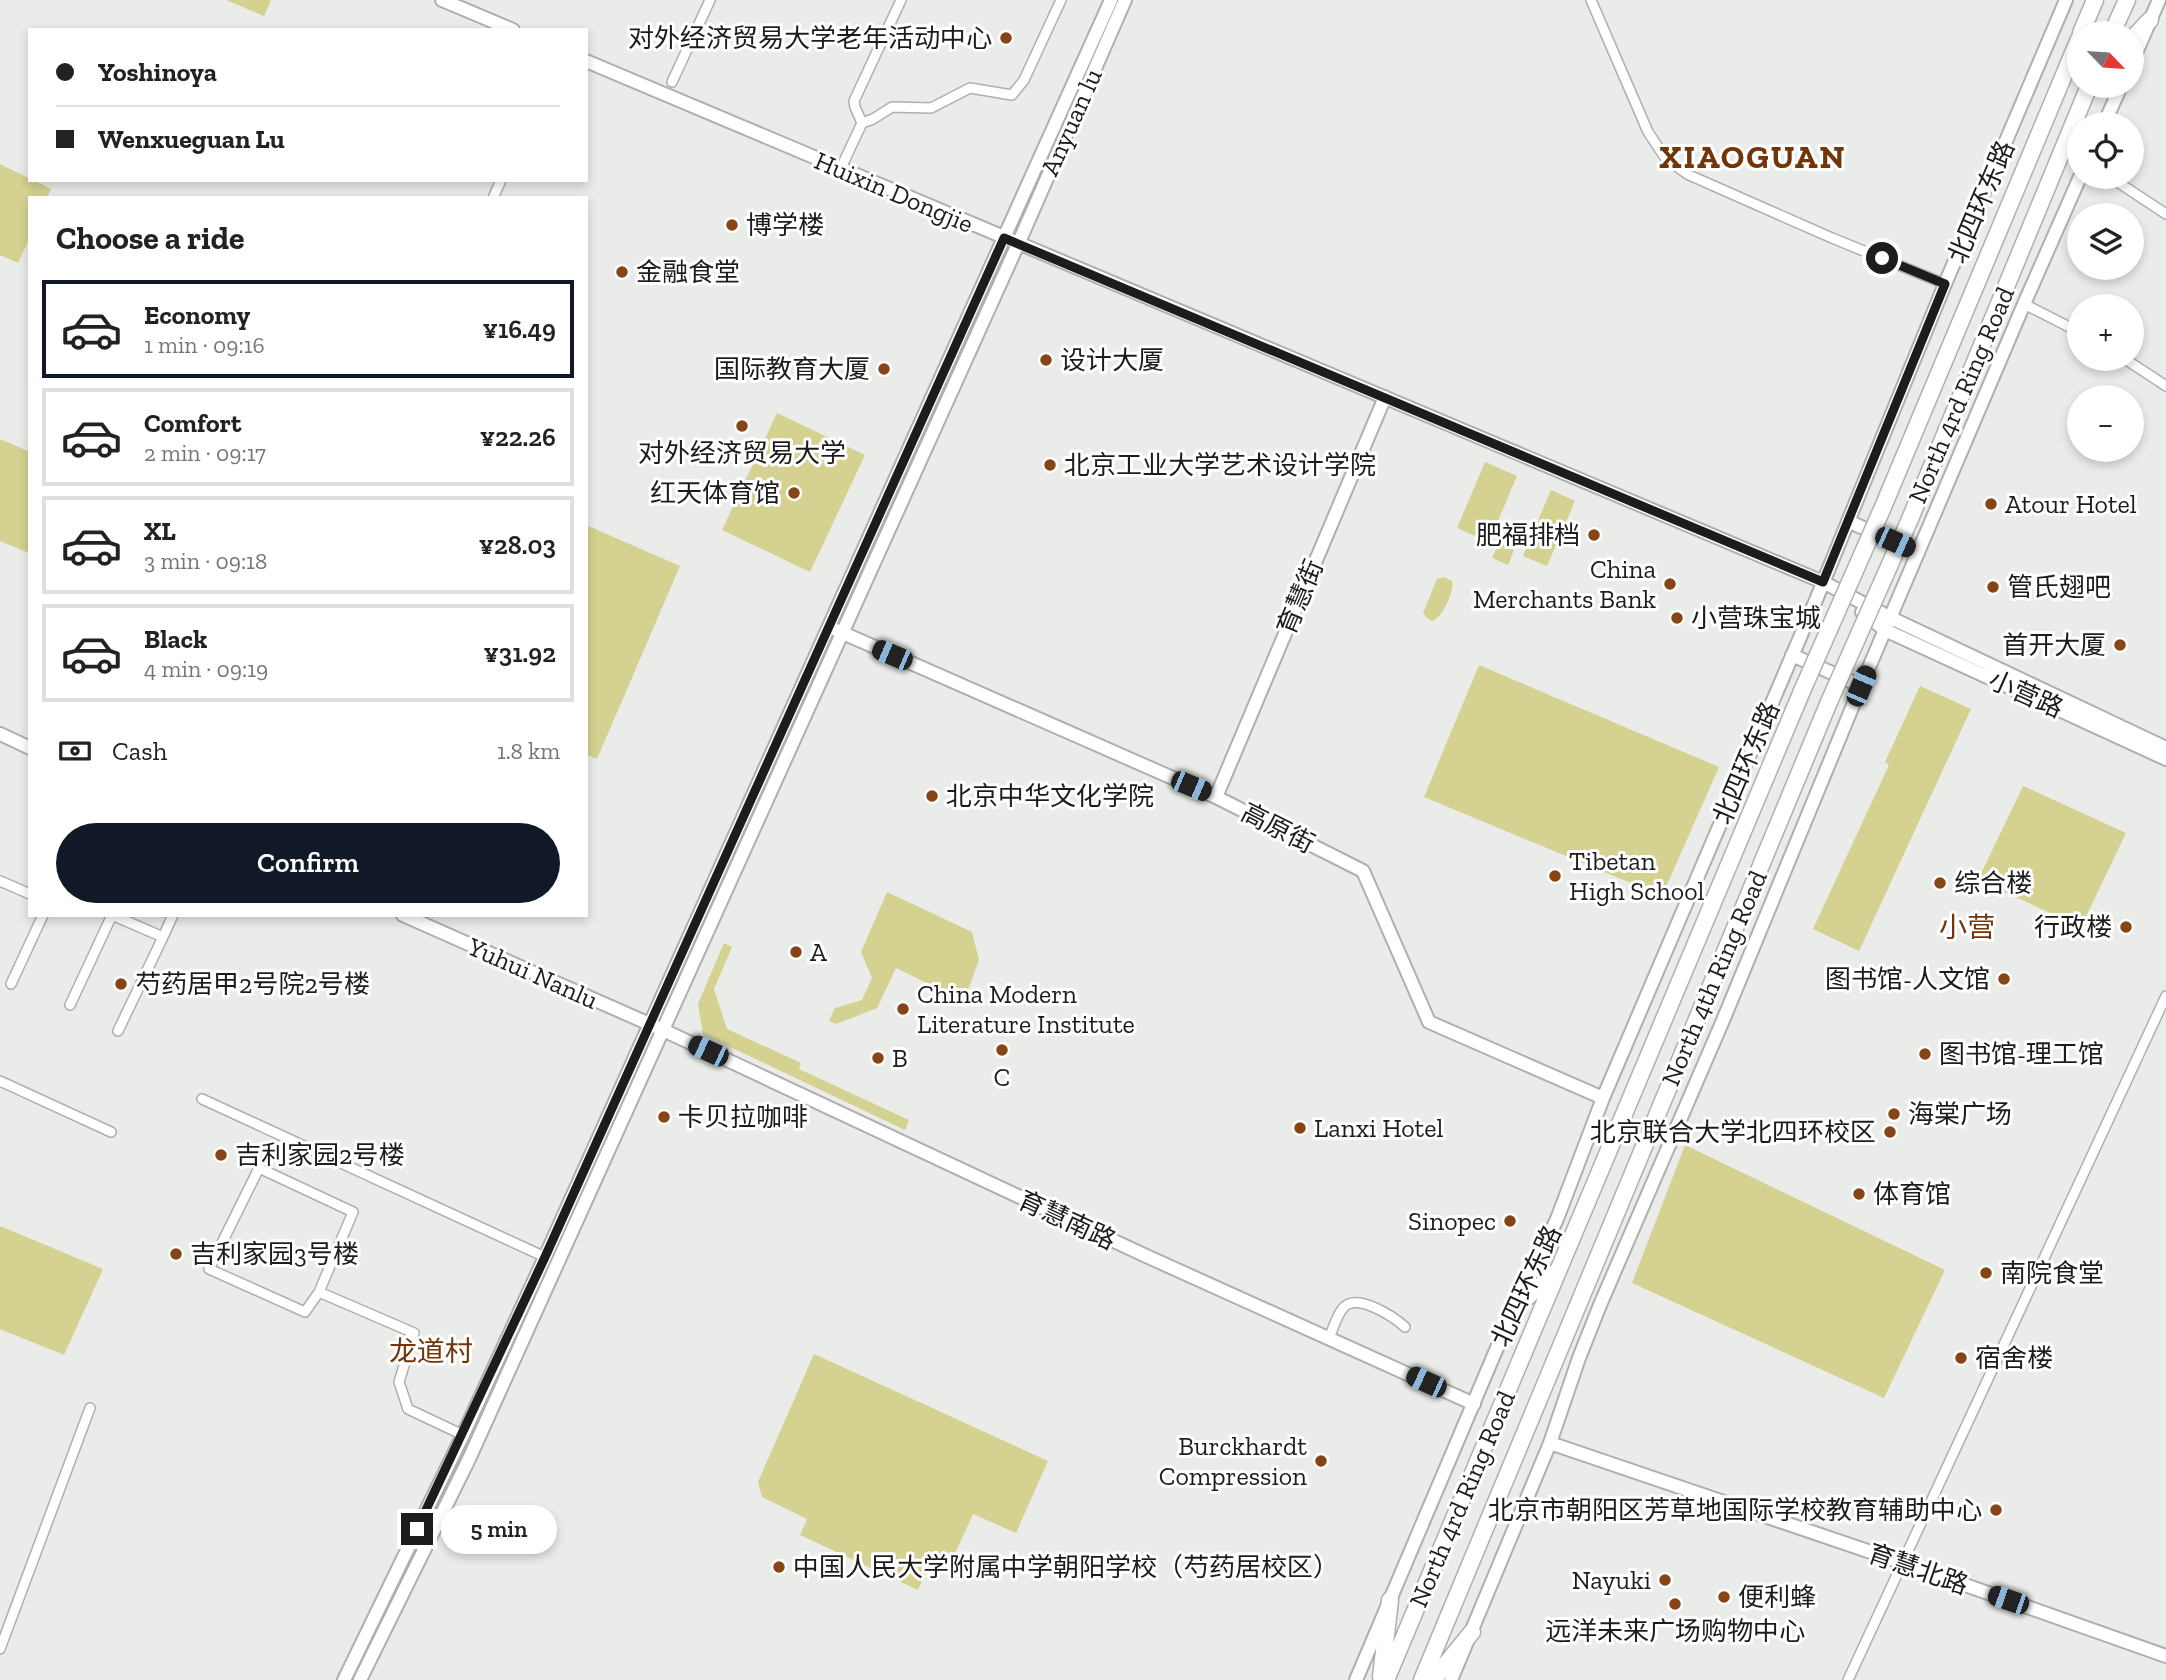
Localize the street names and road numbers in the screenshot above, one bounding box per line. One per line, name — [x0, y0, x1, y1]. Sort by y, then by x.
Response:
street label: Anyuan lu — [1033, 63, 1109, 181]
street label: 北四环东路 — [1941, 136, 2021, 268]
street label: Huixin Dongjie — [810, 144, 978, 240]
street label: North 4rd Ring Road — [1901, 282, 2021, 508]
street label: 育慧街 — [1270, 555, 1330, 639]
street label: 小营路 — [1984, 664, 2068, 724]
street label: 北四环东路 — [1706, 697, 1786, 829]
street label: 高原街 — [1236, 796, 1320, 860]
street label: North 4th Ring Road — [1654, 865, 1774, 1091]
street label: Yuhui Nanlu — [462, 930, 603, 1016]
street label: 育慧南路 — [1013, 1184, 1121, 1256]
street label: 北四环东路 — [1484, 1220, 1568, 1352]
street label: North 4rd Ring Road — [1402, 1386, 1522, 1612]
street label: 育慧北路 — [1864, 1537, 1972, 1601]

